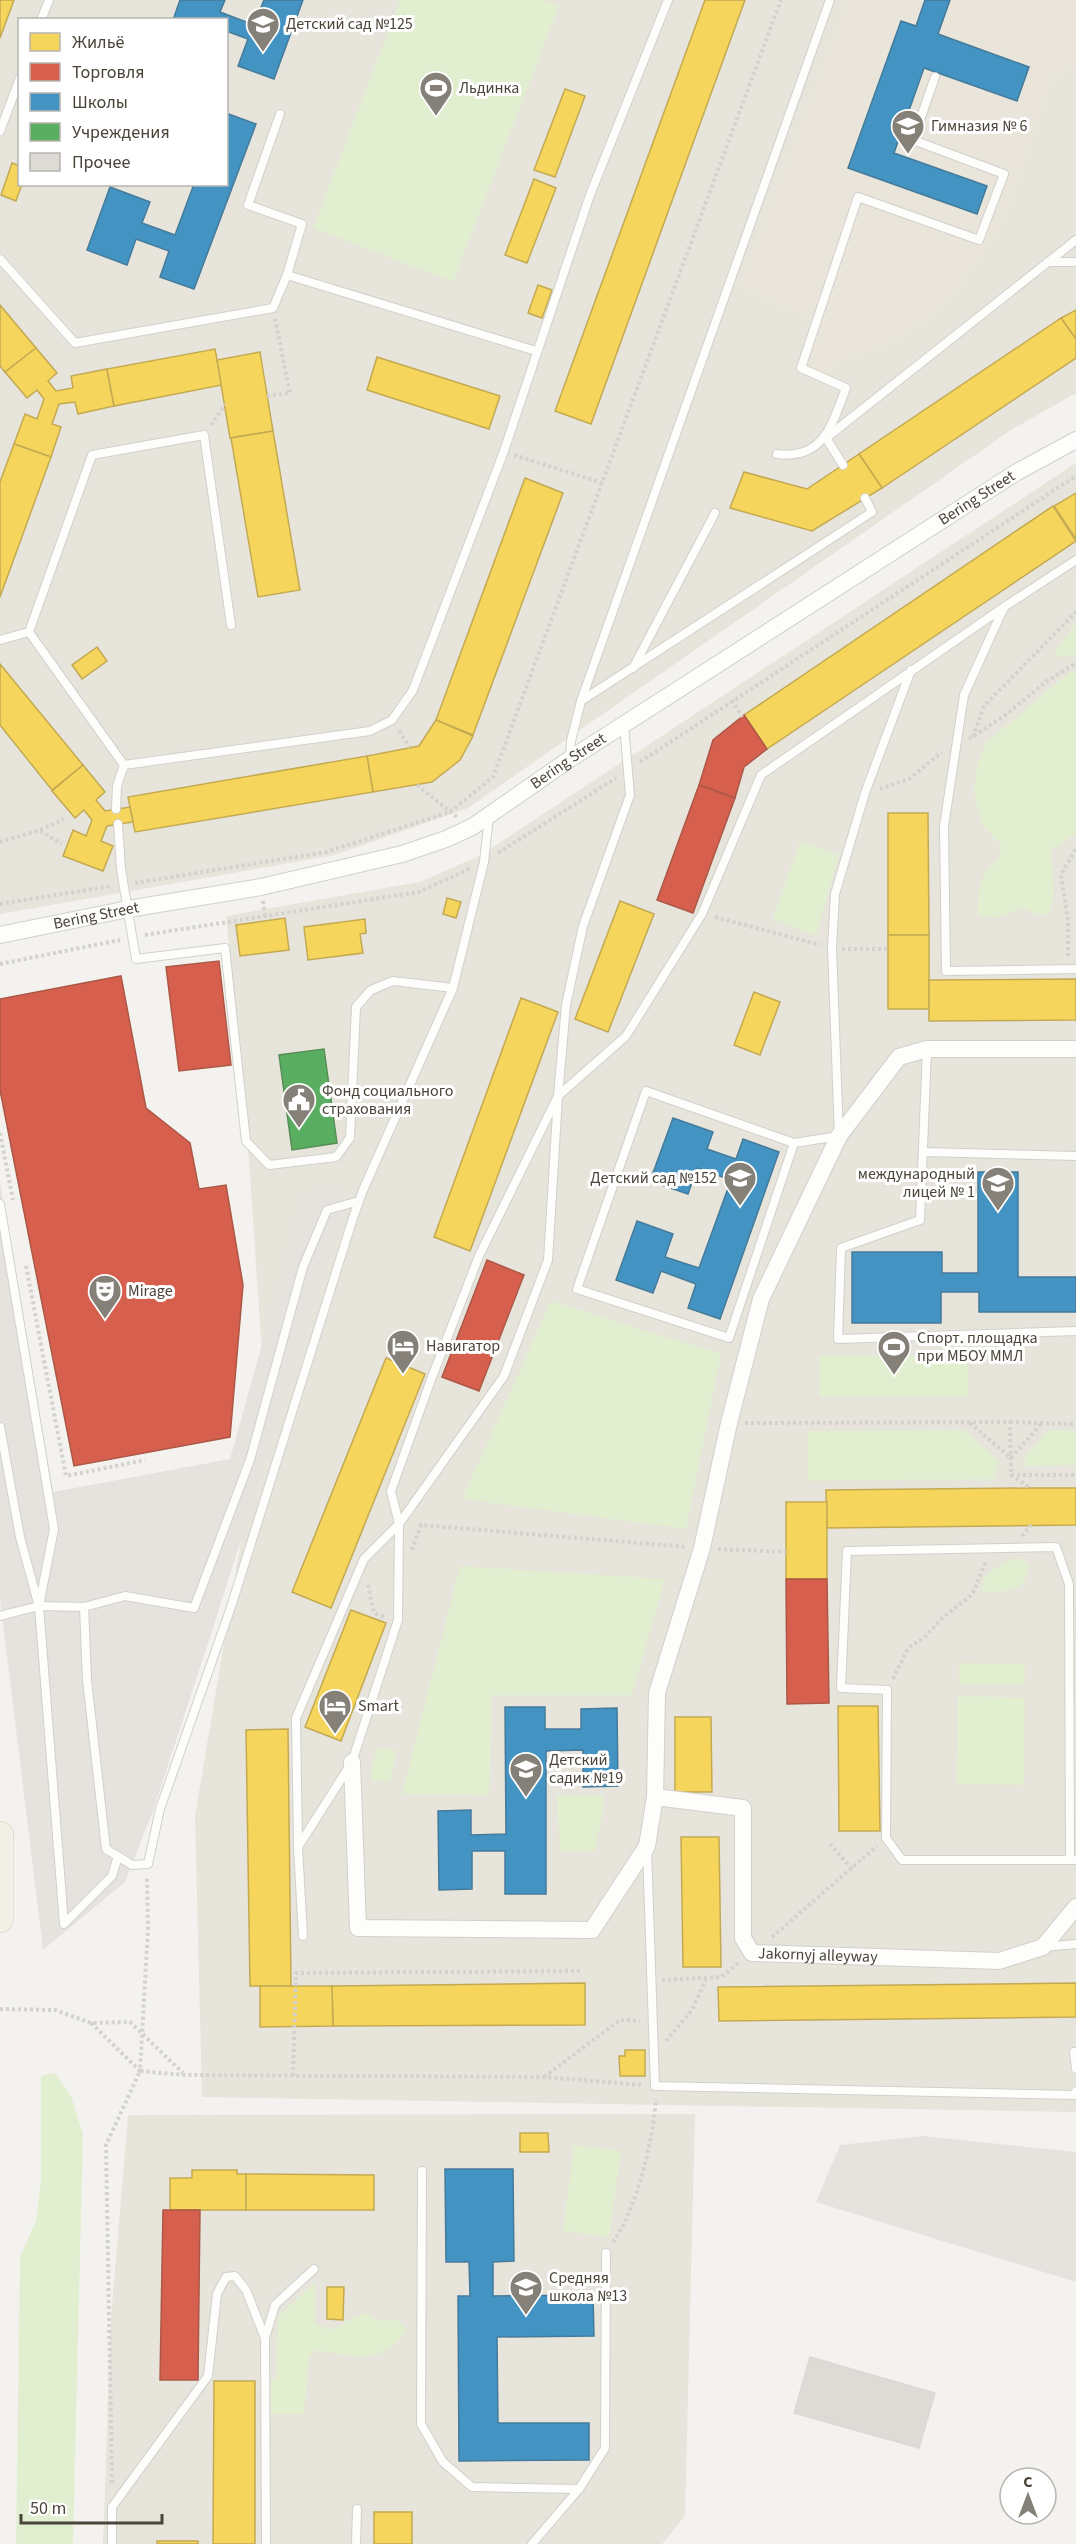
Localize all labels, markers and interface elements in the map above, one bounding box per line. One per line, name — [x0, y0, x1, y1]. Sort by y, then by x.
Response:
school or university icon: Детский сад №125 — [245, 6, 281, 53]
place label: Детский сад №125 — [286, 13, 413, 35]
legend — [18, 18, 228, 186]
text: Жильё — [72, 30, 125, 55]
text: Торговля — [72, 60, 145, 85]
sports icon: Льдинка — [418, 70, 454, 117]
place label: Льдинка — [459, 77, 519, 99]
text: Школы — [72, 90, 128, 115]
school or university icon: Гимназия № 6 — [890, 108, 926, 155]
place label: Гимназия № 6 — [931, 115, 1028, 137]
text: Учреждения — [72, 120, 170, 145]
text: Прочее — [72, 150, 130, 175]
street label: Bering Street — [934, 465, 1020, 531]
street label: Bering Street — [526, 727, 611, 794]
street label: Bering Street — [51, 896, 141, 935]
place label: Фонд социального страхования — [322, 1080, 453, 1120]
public building icon: Фонд социального страхования — [281, 1082, 317, 1129]
school or university icon: Детский сад №152 — [722, 1160, 758, 1207]
place label: международный лицей № 1 — [858, 1163, 975, 1203]
school or university icon: международный лицей № 1 — [980, 1165, 1016, 1212]
place label: Детский сад №152 — [590, 1167, 717, 1189]
theatre icon: Mirage — [87, 1273, 123, 1320]
place label: Mirage — [128, 1280, 173, 1302]
place label: Спорт. площадка при МБОУ ММЛ — [917, 1327, 1038, 1367]
hotel icon: Навигатор — [385, 1328, 421, 1375]
sports icon: Спорт. площадка при МБОУ ММЛ — [876, 1329, 912, 1376]
place label: Навигатор — [426, 1335, 500, 1357]
hotel icon: Smart — [317, 1688, 353, 1735]
place label: Smart — [358, 1695, 399, 1717]
place label: Детский садик №19 — [549, 1749, 623, 1789]
school or university icon: Детский садик №19 — [508, 1751, 544, 1798]
street label: Jakornyj alleyway — [758, 1942, 878, 1968]
place label: Средняя школа №13 — [549, 2267, 627, 2307]
school or university icon: Средняя школа №13 — [508, 2269, 544, 2316]
north arrow — [998, 2466, 1058, 2526]
text: С — [1023, 2471, 1033, 2493]
scale bar — [21, 2487, 162, 2525]
text: 50 m — [30, 2496, 66, 2521]

